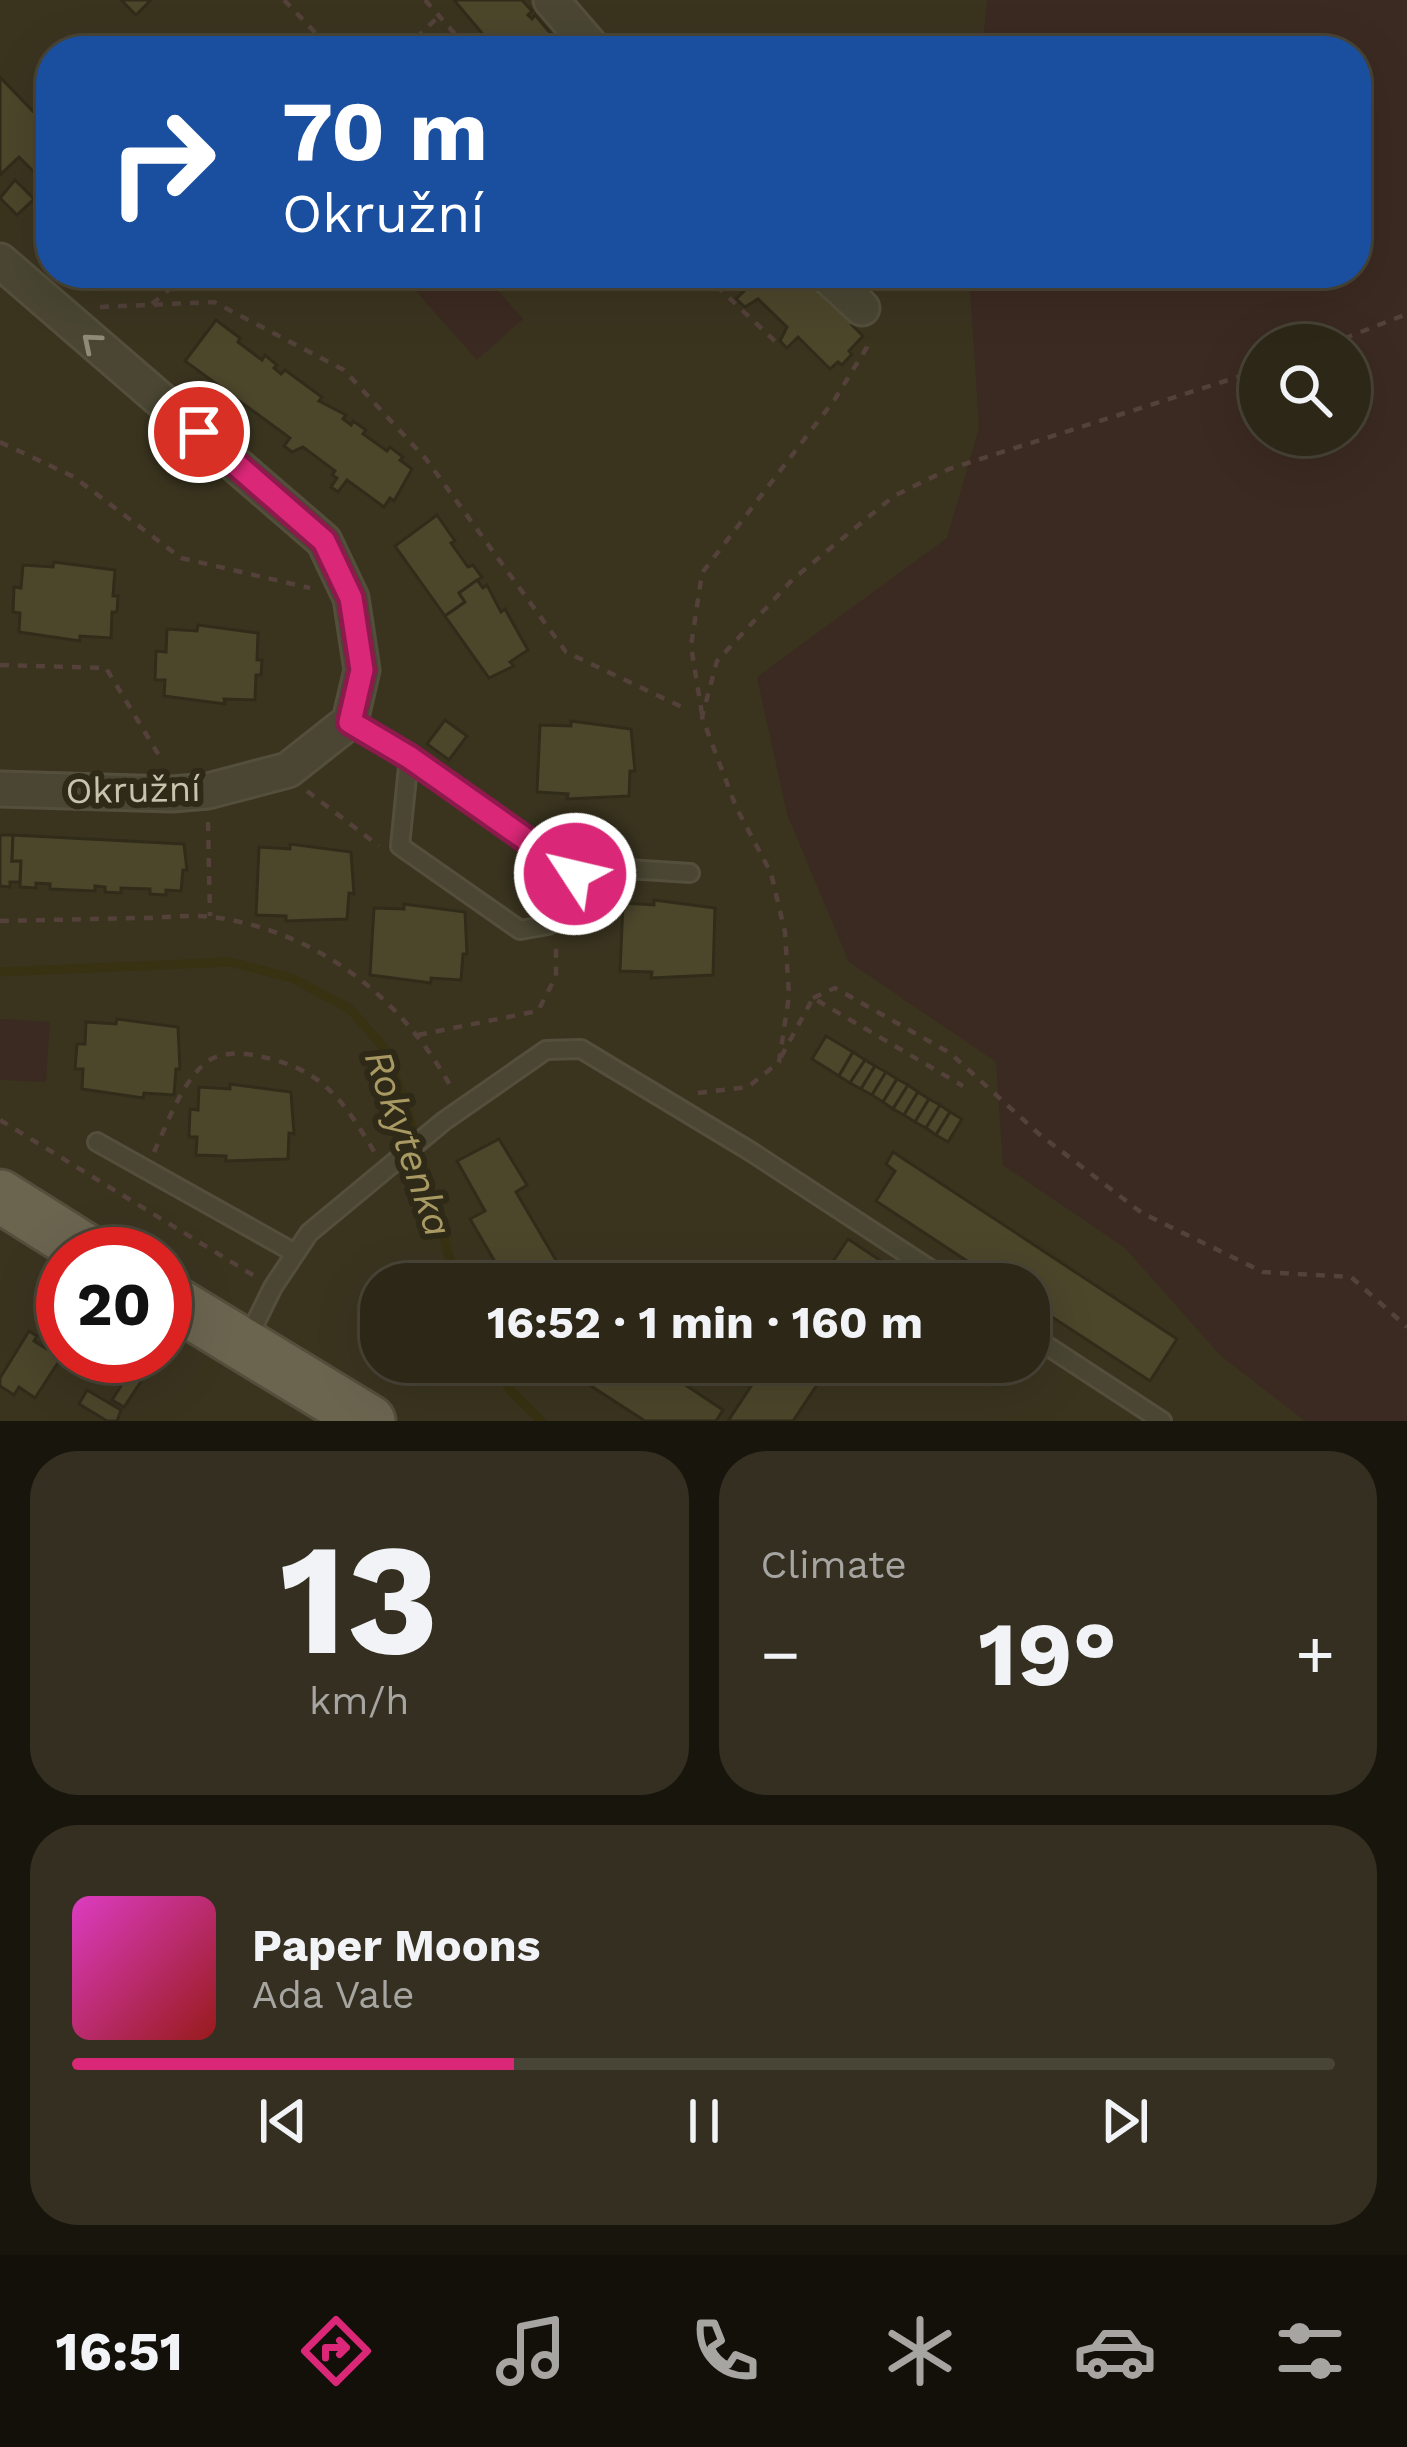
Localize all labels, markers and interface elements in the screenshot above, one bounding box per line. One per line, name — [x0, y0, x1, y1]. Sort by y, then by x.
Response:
text: 70 m — [282, 82, 488, 180]
icon: right — [84, 84, 240, 240]
text: Okružní — [282, 182, 485, 245]
map controls — [1239, 324, 1371, 456]
button: search — [1239, 324, 1371, 456]
one-way arrow — [83, 334, 105, 356]
pin — [148, 381, 250, 483]
icon: arrive — [166, 399, 232, 465]
street label: Okružní — [65, 768, 201, 812]
position arrow — [512, 811, 638, 937]
water label: Rokytenka — [356, 1044, 461, 1242]
speed limit sign: 20 — [36, 1227, 192, 1383]
text: 16:52 · 1 min · 160 m — [487, 1296, 923, 1349]
text: 13 — [279, 1508, 439, 1691]
text: Climate — [761, 1542, 907, 1587]
text: 19° — [978, 1601, 1117, 1707]
text: − — [761, 1616, 800, 1693]
text: + — [1295, 1616, 1335, 1693]
text: km/h — [309, 1678, 409, 1723]
text: Paper Moons — [252, 1919, 541, 1972]
text: Ada Vale — [252, 1972, 414, 2017]
icon: previous — [250, 2088, 316, 2154]
icon: pause — [671, 2088, 737, 2154]
icon: next — [1092, 2088, 1158, 2154]
icon: directions — [294, 2309, 378, 2393]
icon: music — [489, 2309, 573, 2393]
icon: phone — [683, 2309, 767, 2393]
icon: climate — [878, 2309, 962, 2393]
icon: car — [1073, 2309, 1157, 2393]
icon: filters — [1268, 2309, 1352, 2393]
text: 16:51 — [55, 2320, 183, 2383]

